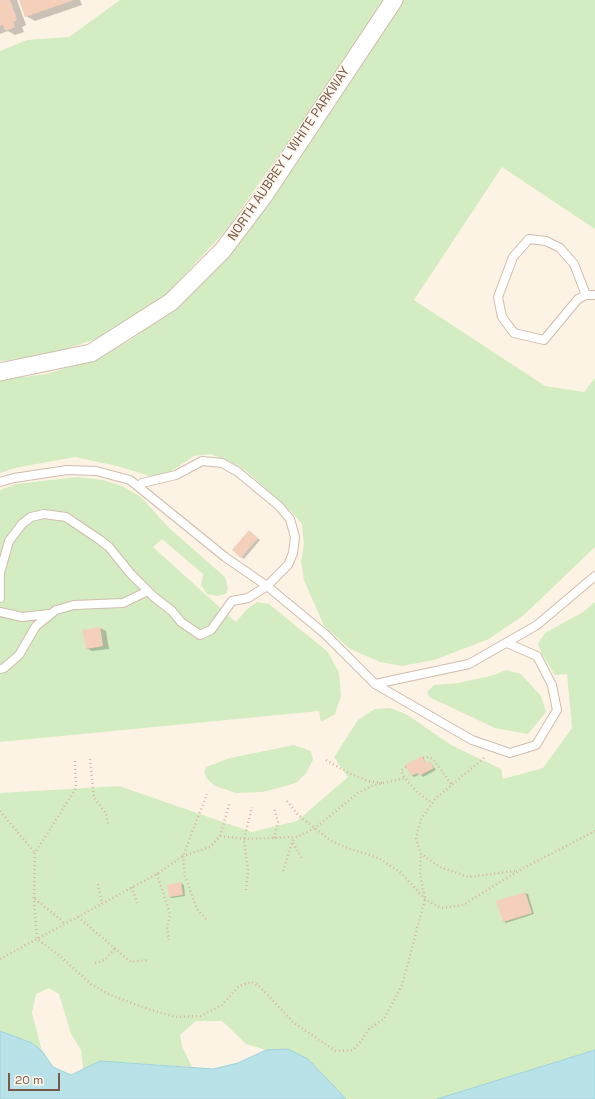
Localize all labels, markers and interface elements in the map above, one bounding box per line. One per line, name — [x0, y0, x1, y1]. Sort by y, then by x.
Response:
street label: NORTH AUBREY L WHITE PARKWAY — [225, 64, 353, 244]
scale bar — [10, 1065, 62, 1091]
text: 20 m — [15, 1072, 43, 1088]

